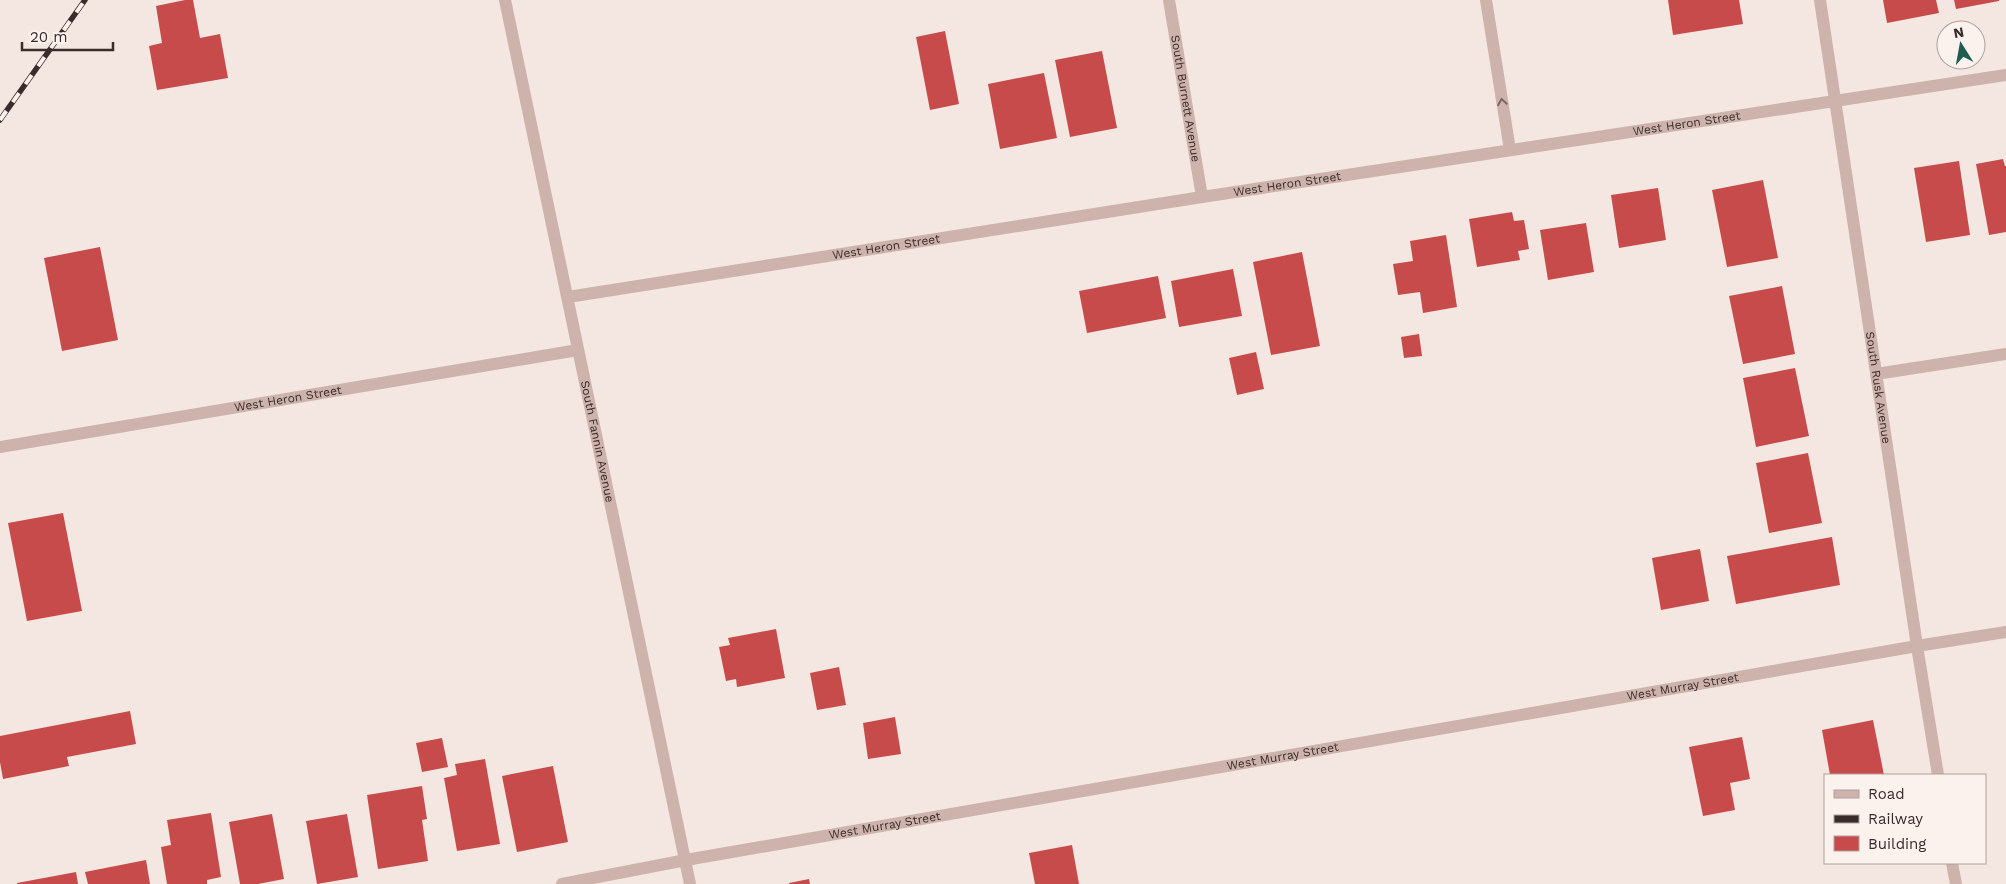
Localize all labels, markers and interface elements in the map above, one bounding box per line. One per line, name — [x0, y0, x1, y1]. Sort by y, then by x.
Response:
scale bar — [22, 20, 114, 52]
north arrow — [1936, 20, 1986, 70]
text: N — [1952, 23, 1965, 41]
text: 20 m — [30, 28, 68, 46]
street label: South Burnett Avenue — [1168, 34, 1203, 163]
one-way arrow — [1498, 98, 1508, 107]
street label: West Heron Street — [1632, 108, 1741, 139]
street label: West Heron Street — [1232, 169, 1342, 199]
street label: West Heron Street — [831, 231, 941, 262]
street label: South Rusk Avenue — [1863, 331, 1894, 445]
street label: South Fannin Avenue — [578, 379, 617, 504]
street label: West Heron Street — [233, 383, 343, 415]
street label: West Murray Street — [1626, 670, 1740, 703]
street label: West Murray Street — [1226, 740, 1340, 773]
legend — [1824, 774, 1986, 864]
text: Road — [1868, 785, 1905, 803]
street label: West Murray Street — [828, 809, 942, 842]
text: Railway — [1868, 810, 1923, 828]
text: Building — [1868, 835, 1926, 853]

